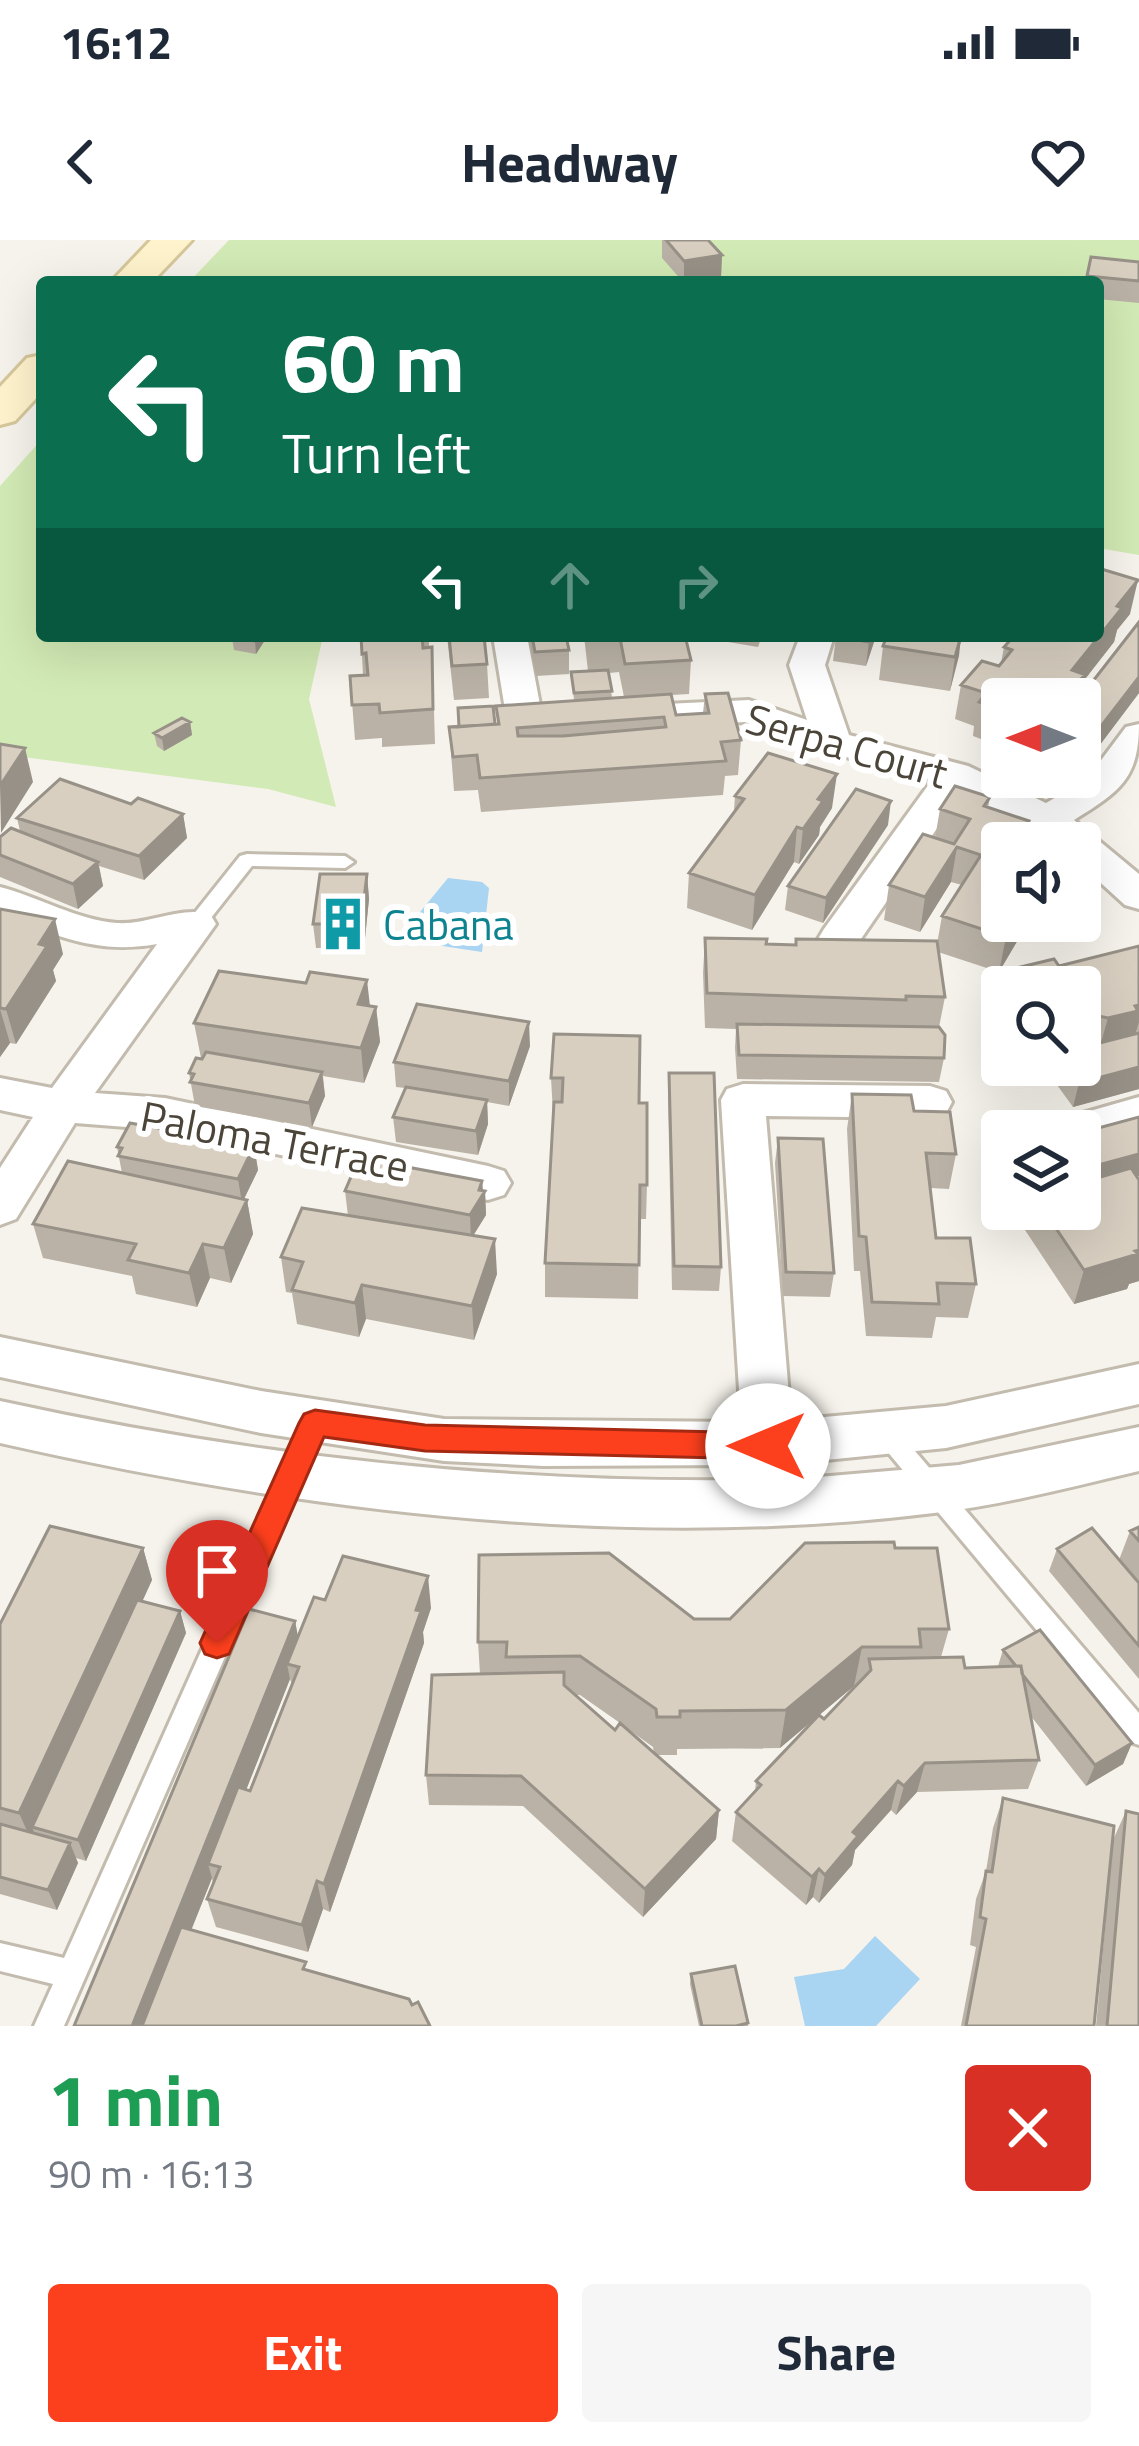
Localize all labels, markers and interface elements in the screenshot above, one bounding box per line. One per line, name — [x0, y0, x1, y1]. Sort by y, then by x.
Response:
text: 16:12 — [60, 8, 172, 76]
text: Headway — [461, 121, 678, 203]
icon: back — [48, 129, 114, 195]
icon: heart — [1025, 129, 1091, 195]
text: 60 m — [282, 297, 465, 425]
icon: left — [84, 324, 240, 480]
text: Turn left — [282, 412, 471, 494]
icon: left — [411, 552, 477, 618]
icon: ahead — [537, 552, 603, 618]
icon: right — [663, 552, 729, 618]
north arrow — [981, 678, 1101, 798]
map controls — [981, 678, 1101, 1230]
street label: Serpa Court — [739, 686, 956, 804]
button: sound — [981, 822, 1101, 942]
place label: Cabana — [383, 892, 514, 956]
building icon: Cabana — [314, 895, 372, 953]
button: search — [981, 966, 1101, 1086]
street label: Paloma Terrace — [135, 1083, 415, 1197]
button: layers — [981, 1110, 1101, 1230]
position arrow — [705, 1383, 831, 1509]
pin — [166, 1520, 268, 1643]
icon: arrive — [184, 1538, 250, 1604]
text: 1 min — [48, 2044, 223, 2154]
button: close — [965, 2065, 1091, 2191]
text: 90 m · 16:13 — [48, 2144, 254, 2203]
button: Exit — [48, 2284, 558, 2422]
button: Share — [582, 2284, 1091, 2422]

